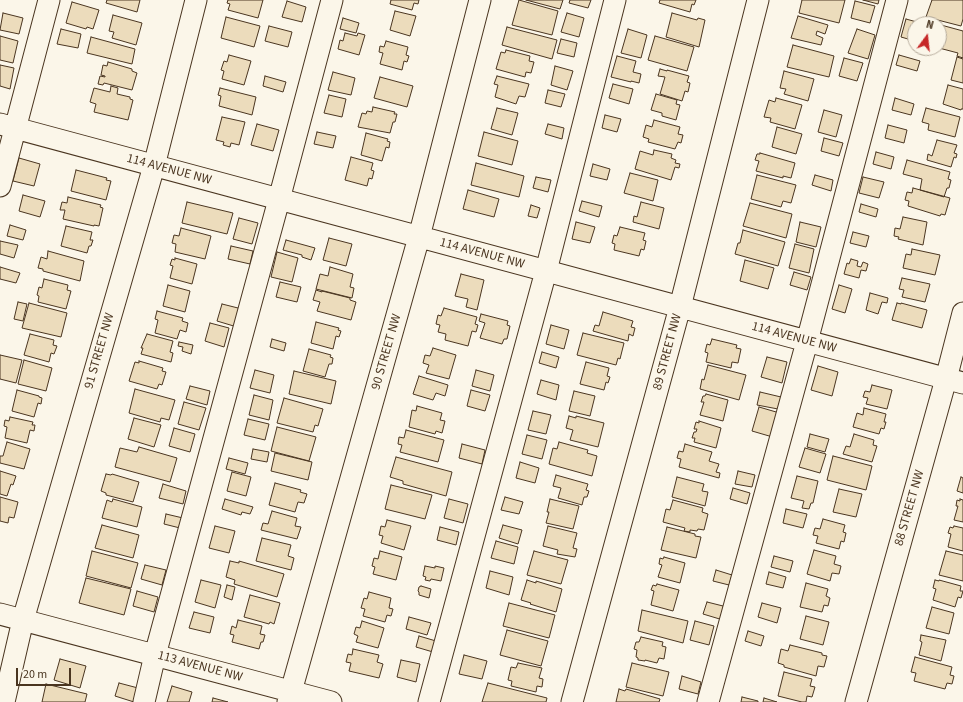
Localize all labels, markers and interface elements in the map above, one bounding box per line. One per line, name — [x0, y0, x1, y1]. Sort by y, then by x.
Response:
north arrow — [907, 16, 947, 56]
text: N — [924, 17, 935, 33]
street label: 114 AVENUE NW — [125, 151, 213, 189]
street label: 114 AVENUE NW — [438, 235, 526, 273]
street label: 91 STREET NW — [82, 311, 118, 391]
street label: 90 STREET NW — [369, 312, 405, 392]
street label: 89 STREET NW — [650, 312, 686, 392]
street label: 114 AVENUE NW — [750, 319, 838, 357]
street label: 88 STREET NW — [892, 468, 928, 548]
street label: 113 AVENUE NW — [156, 648, 244, 686]
scale bar — [18, 660, 73, 686]
text: 20 m — [23, 666, 47, 683]

